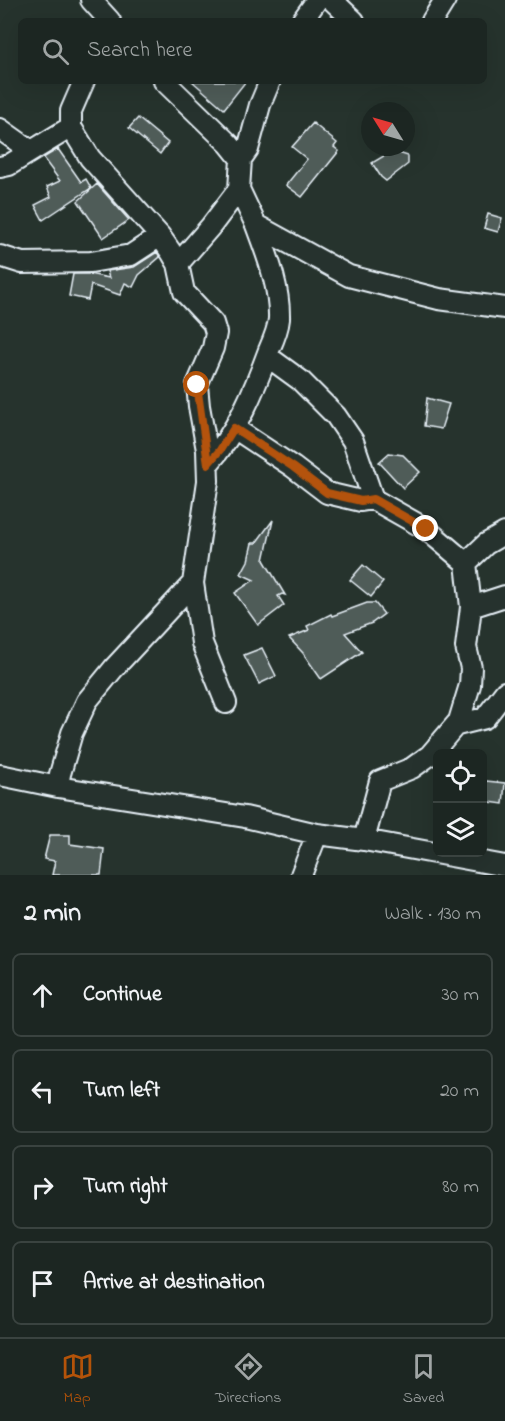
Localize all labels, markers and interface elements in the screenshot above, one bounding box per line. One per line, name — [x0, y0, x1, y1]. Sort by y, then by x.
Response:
search box — [18, 18, 487, 84]
icon: search — [39, 35, 72, 68]
text: Search here — [87, 35, 192, 67]
north arrow — [361, 102, 415, 156]
route start — [183, 371, 209, 397]
route end — [412, 515, 438, 541]
map controls — [433, 749, 487, 857]
button: locate — [433, 749, 487, 803]
button: layers — [433, 803, 487, 857]
text: 2 min — [24, 895, 81, 933]
text: Walk · 130 m — [385, 900, 481, 929]
icon: ahead — [26, 979, 59, 1012]
text: Continue — [83, 979, 162, 1011]
text: 30 m — [442, 981, 479, 1010]
icon: left — [26, 1075, 59, 1108]
text: Turn left — [83, 1075, 160, 1107]
text: 20 m — [440, 1077, 479, 1106]
icon: right — [26, 1171, 59, 1204]
text: Turn right — [83, 1171, 168, 1203]
text: 80 m — [442, 1173, 479, 1202]
icon: arrive — [26, 1267, 59, 1300]
text: Arrive at destination — [83, 1267, 265, 1299]
tab: Map — [61, 1350, 94, 1410]
tab: Directions — [215, 1350, 281, 1410]
tab: Saved — [403, 1350, 444, 1410]

